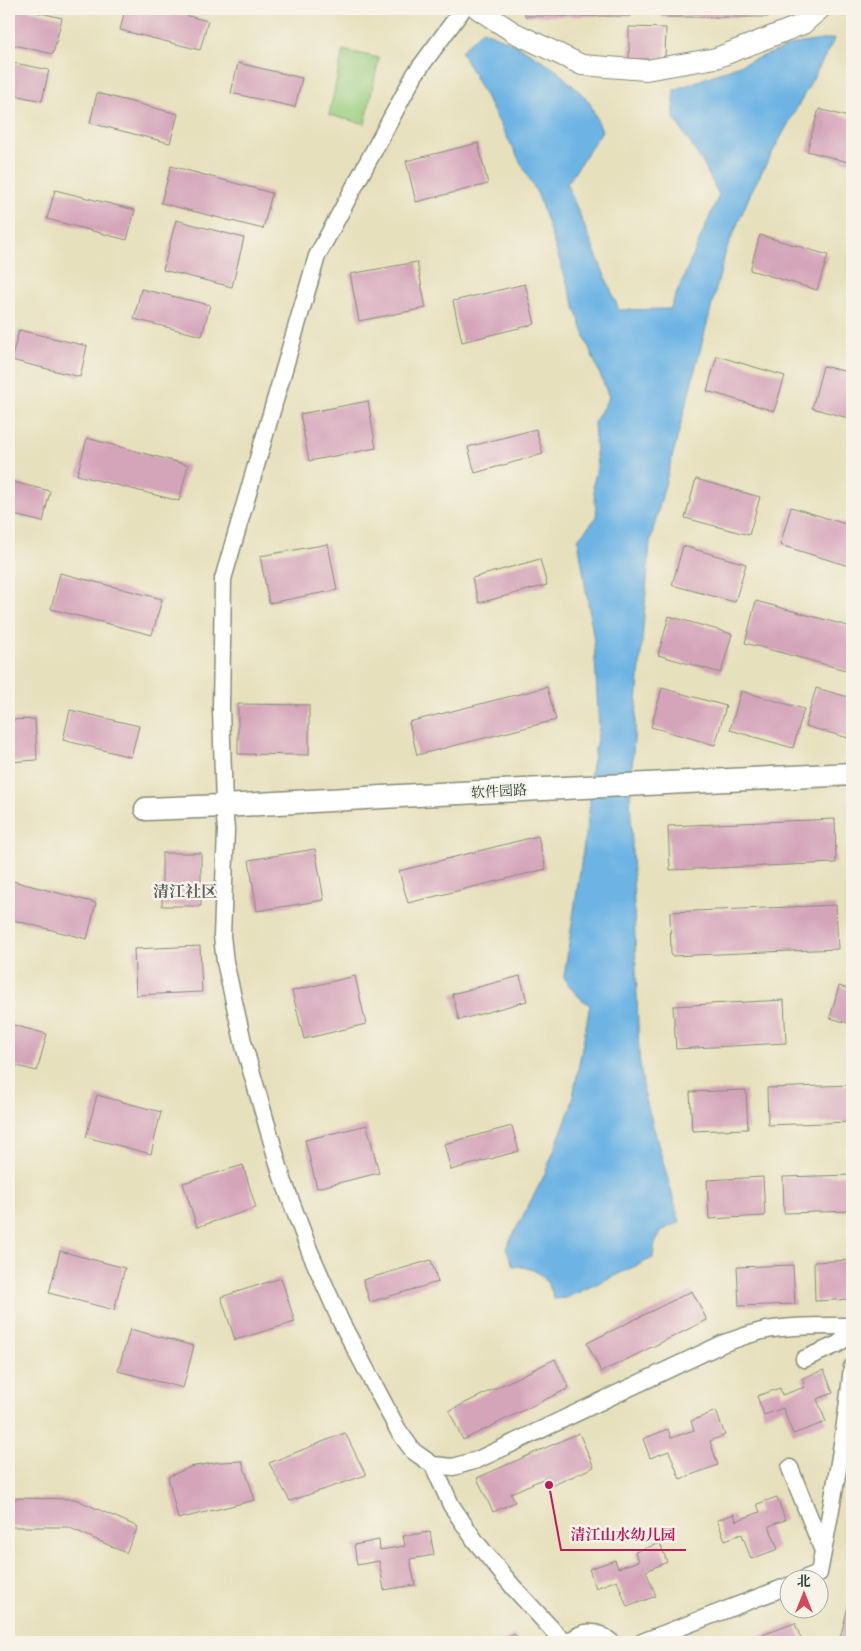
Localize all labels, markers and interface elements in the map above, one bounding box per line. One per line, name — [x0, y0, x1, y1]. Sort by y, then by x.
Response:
street label: 软件园路 — [471, 781, 527, 801]
district label: 清江社区 — [153, 881, 217, 901]
callout: 清江山水幼儿园 — [561, 1520, 686, 1550]
text: 清江山水幼儿园 — [570, 1525, 676, 1544]
north arrow — [778, 1568, 828, 1618]
text: 北 — [797, 1572, 811, 1590]

